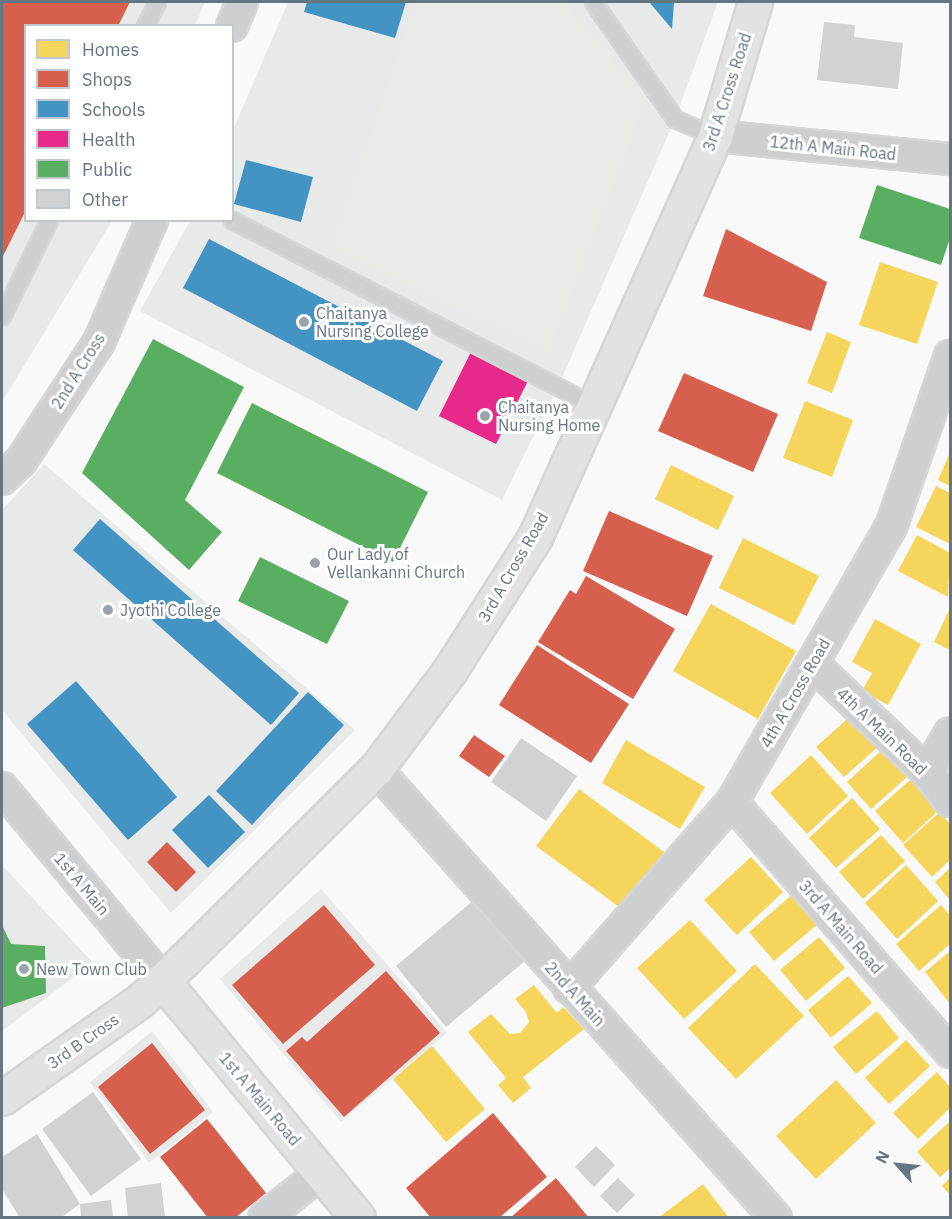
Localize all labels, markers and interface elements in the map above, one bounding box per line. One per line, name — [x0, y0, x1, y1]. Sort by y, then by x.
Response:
legend — [24, 24, 234, 222]
street label: 3rd A Cross Road — [699, 30, 755, 154]
text: Homes — [82, 38, 139, 61]
text: Shops — [82, 68, 132, 91]
text: Schools — [82, 98, 146, 121]
text: Health — [82, 128, 136, 151]
street label: 12th A Main Road — [769, 132, 897, 164]
text: Public — [82, 158, 132, 181]
text: Other — [82, 188, 128, 211]
place label: Chaitanya Nursing College — [316, 303, 429, 341]
marker: Chaitanya Nursing College — [297, 315, 311, 329]
street label: 2nd A Cross — [47, 329, 109, 413]
place label: Chaitanya Nursing Home — [498, 397, 600, 435]
marker: Chaitanya Nursing Home — [476, 407, 494, 425]
street label: 3rd A Cross Road — [474, 509, 552, 625]
place label: Our Lady of Vellankanni Church — [327, 544, 465, 582]
marker: Our Lady of Vellankanni Church — [308, 556, 322, 570]
place label: Jyothi College — [120, 600, 221, 620]
marker: Jyothi College — [101, 603, 115, 617]
street label: 4th A Cross Road — [756, 635, 834, 751]
street label: 4th A Main Road — [833, 683, 931, 779]
street label: 1st A Main — [50, 849, 114, 919]
street label: 3rd A Main Road — [795, 876, 887, 978]
street label: 2nd A Main — [541, 958, 609, 1030]
place label: New Town Club — [36, 959, 147, 979]
marker: New Town Club — [17, 962, 31, 976]
street label: 3rd B Cross — [44, 1009, 122, 1073]
street label: 1st A Main Road — [215, 1048, 305, 1150]
north arrow — [868, 1135, 928, 1195]
text: N — [870, 1147, 894, 1167]

